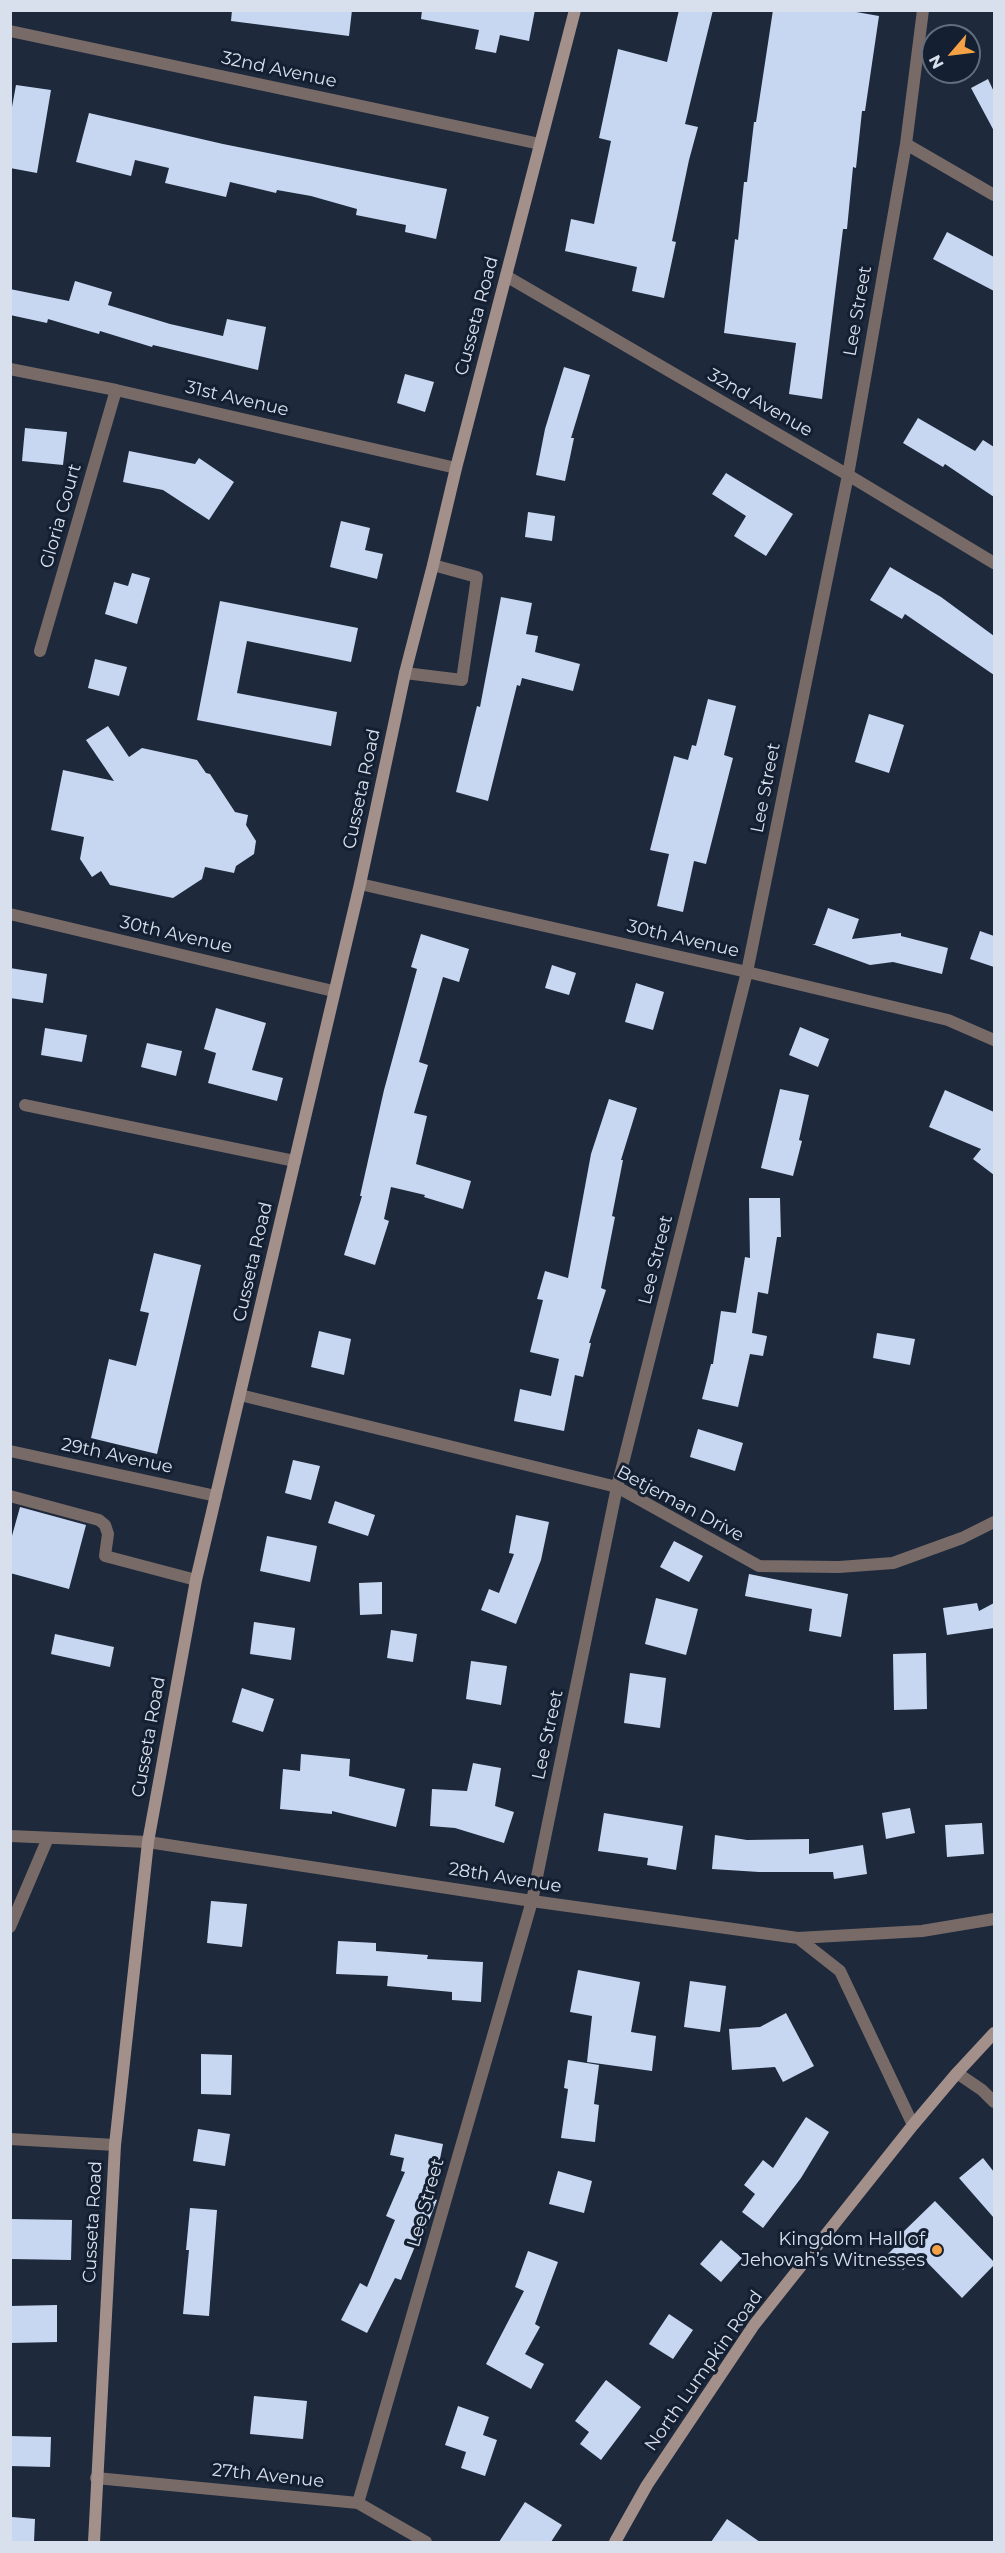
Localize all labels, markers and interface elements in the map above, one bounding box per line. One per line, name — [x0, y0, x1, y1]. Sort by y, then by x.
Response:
north arrow — [921, 24, 981, 84]
street label: 32nd Avenue — [219, 47, 339, 93]
text: N — [925, 52, 948, 72]
street label: Cusseta Road — [451, 254, 503, 378]
street label: Lee Street — [839, 264, 877, 358]
street label: 32nd Avenue — [704, 364, 816, 442]
street label: 31st Avenue — [183, 377, 291, 421]
street label: Gloria Court — [36, 461, 86, 571]
street label: Cusseta Road — [339, 727, 385, 851]
street label: Lee Street — [747, 741, 785, 835]
street label: 30th Avenue — [118, 912, 234, 958]
street label: 30th Avenue — [625, 916, 741, 962]
street label: Cusseta Road — [229, 1200, 277, 1324]
street label: Lee Street — [634, 1213, 678, 1307]
street label: 29th Avenue — [59, 1434, 175, 1478]
street label: Betjeman Drive — [613, 1461, 747, 1547]
street label: Cusseta Road — [128, 1675, 170, 1799]
street label: Lee Street — [528, 1688, 568, 1782]
street label: 28th Avenue — [447, 1858, 563, 1898]
street label: Lee Street — [403, 2156, 449, 2250]
street label: Cusseta Road — [79, 2160, 107, 2284]
place label: Kingdom Hall of Jehovah’s Witnesses — [741, 2229, 925, 2272]
marker: Kingdom Hall of Jehovah’s Witnesses — [930, 2243, 944, 2257]
street label: North Lumpkin Road — [640, 2287, 768, 2455]
street label: 27th Avenue — [211, 2459, 325, 2493]

